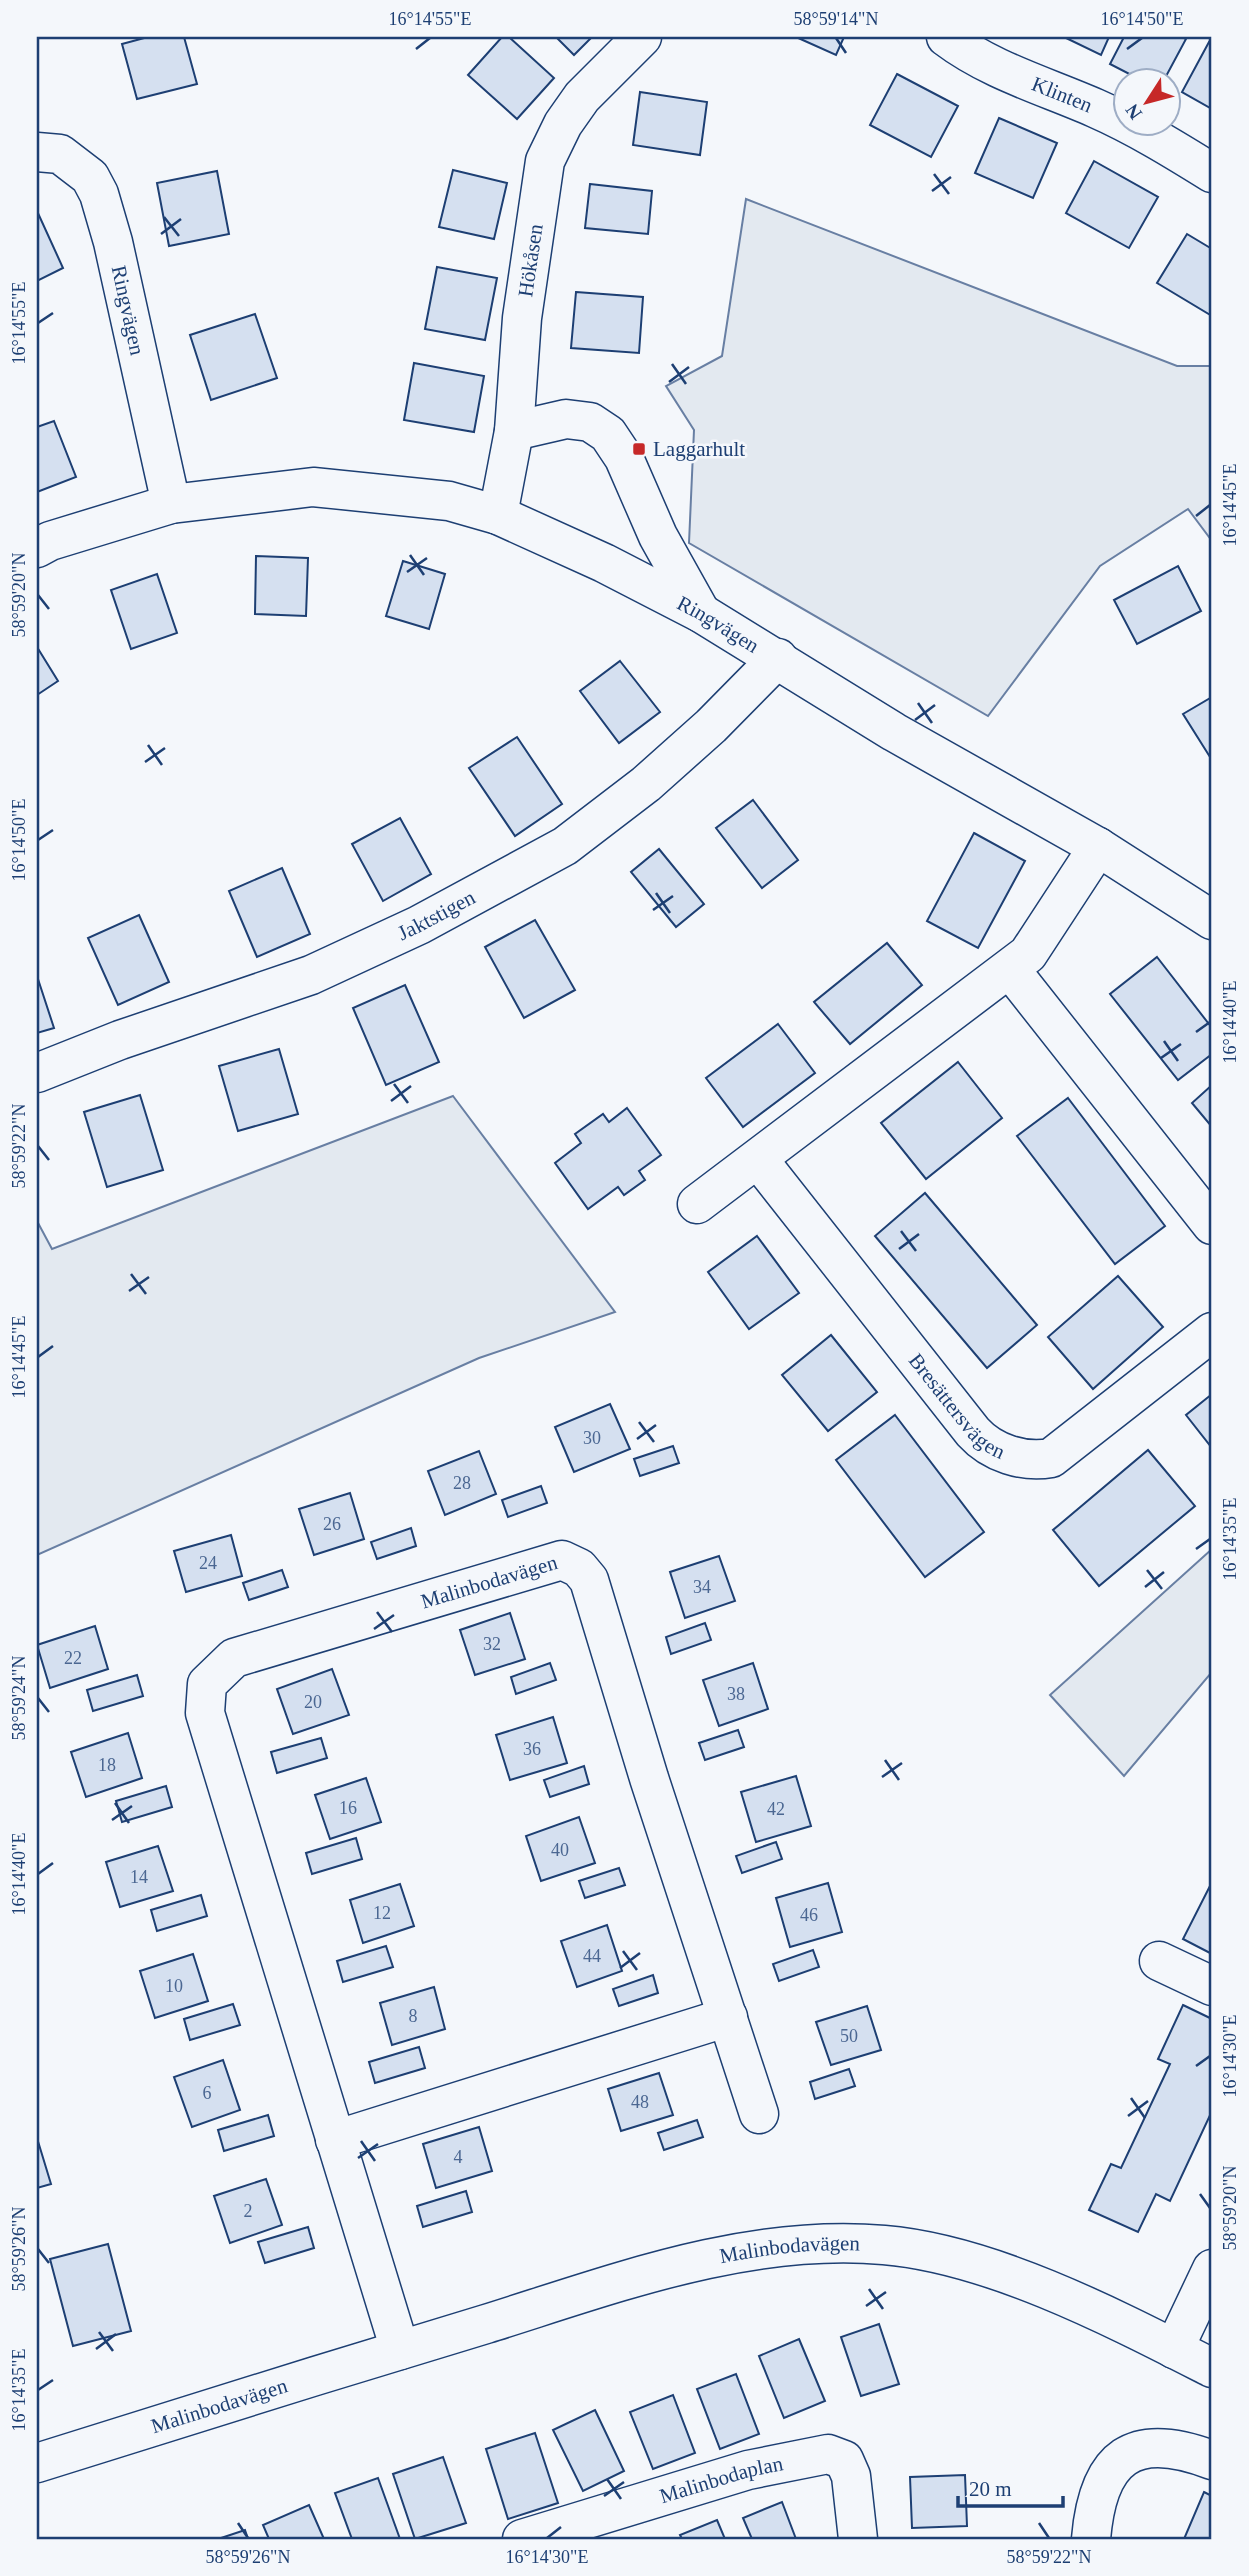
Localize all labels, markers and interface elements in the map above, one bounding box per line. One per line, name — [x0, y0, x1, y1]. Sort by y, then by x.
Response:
text: 16°14'55"E — [389, 9, 471, 29]
text: 58°59'14"N — [794, 9, 878, 29]
text: 16°14'50"E — [1101, 9, 1183, 29]
north arrow — [1112, 66, 1182, 136]
street label: Klinten — [1028, 72, 1096, 118]
text: N — [1121, 100, 1146, 123]
street label: Hökåsen — [513, 222, 548, 299]
street label: Ringvägen — [107, 263, 150, 358]
text: 16°14'55"E — [9, 282, 29, 364]
place label: Laggarhult — [653, 437, 745, 461]
marker: Laggarhult — [631, 441, 647, 457]
text: 16°14'45"E — [1220, 464, 1240, 546]
text: 58°59'20"N — [9, 553, 29, 637]
street label: Ringvägen — [673, 591, 764, 658]
text: 16°14'50"E — [9, 799, 29, 881]
street label: Jaktstigen — [394, 885, 480, 945]
text: 16°14'40"E — [1220, 981, 1240, 1063]
text: 58°59'22"N — [9, 1104, 29, 1188]
text: 16°14'45"E — [9, 1316, 29, 1398]
street label: Bresättersvägen — [904, 1349, 1009, 1464]
house number: 30 — [583, 1428, 601, 1448]
house number: 28 — [453, 1473, 471, 1493]
text: 16°14'35"E — [1220, 1498, 1240, 1580]
house number: 26 — [323, 1514, 341, 1534]
street label: Malinbodavägen — [418, 1550, 561, 1613]
house number: 24 — [199, 1553, 217, 1573]
house number: 34 — [693, 1577, 711, 1597]
house number: 32 — [483, 1634, 501, 1654]
house number: 22 — [64, 1648, 82, 1668]
text: 58°59'24"N — [9, 1656, 29, 1740]
house number: 38 — [727, 1684, 745, 1704]
house number: 20 — [304, 1692, 322, 1712]
house number: 36 — [523, 1739, 541, 1759]
house number: 18 — [98, 1755, 116, 1775]
house number: 16 — [339, 1798, 357, 1818]
house number: 42 — [767, 1799, 785, 1819]
text: 16°14'40"E — [9, 1833, 29, 1915]
house number: 40 — [551, 1840, 569, 1860]
house number: 14 — [130, 1867, 148, 1887]
house number: 12 — [373, 1903, 391, 1923]
house number: 46 — [800, 1905, 818, 1925]
house number: 44 — [583, 1946, 601, 1966]
house number: 10 — [165, 1976, 183, 1996]
house number: 8 — [409, 2006, 418, 2026]
text: 16°14'30"E — [1220, 2015, 1240, 2097]
house number: 50 — [840, 2026, 858, 2046]
house number: 6 — [203, 2083, 212, 2103]
house number: 48 — [631, 2092, 649, 2112]
house number: 4 — [454, 2147, 463, 2167]
text: 58°59'20"N — [1220, 2166, 1240, 2250]
house number: 2 — [244, 2201, 253, 2221]
text: 58°59'26"N — [9, 2207, 29, 2291]
street label: Malinbodavägen — [717, 2231, 861, 2268]
text: 16°14'35"E — [9, 2349, 29, 2431]
street label: Malinbodavägen — [148, 2373, 291, 2438]
street label: Malinbodaplan — [657, 2451, 785, 2508]
scale bar — [958, 2464, 1064, 2508]
text: 20 m — [969, 2477, 1012, 2501]
text: 58°59'26"N — [206, 2547, 290, 2567]
text: 16°14'30"E — [506, 2547, 588, 2567]
text: 58°59'22"N — [1007, 2547, 1091, 2567]

